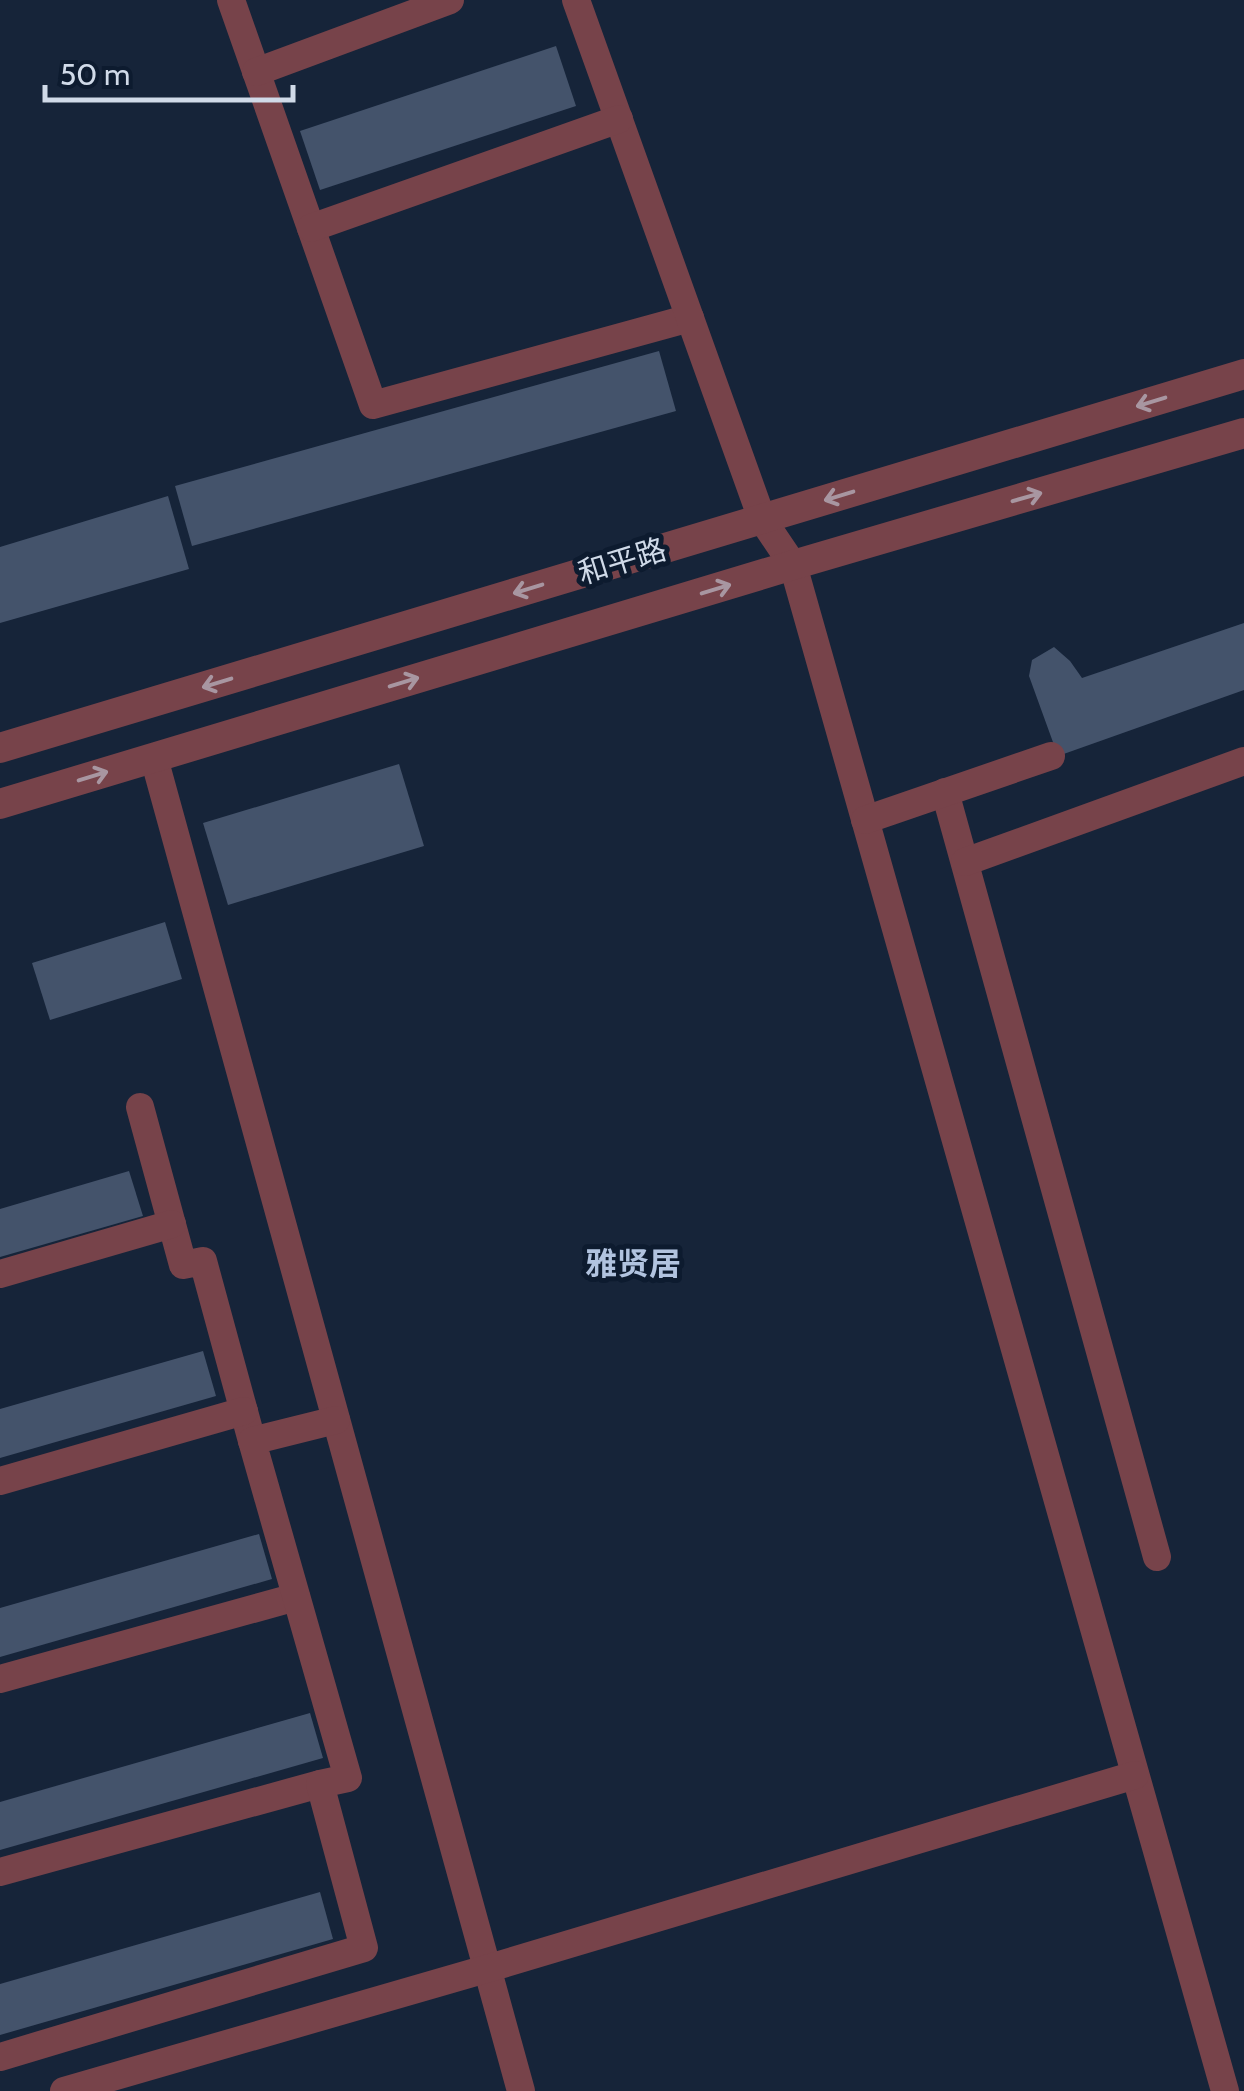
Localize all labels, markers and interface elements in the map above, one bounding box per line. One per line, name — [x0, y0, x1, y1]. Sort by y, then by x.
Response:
scale bar — [45, 40, 292, 102]
text: 50 m — [60, 56, 130, 93]
one-way arrow — [1135, 394, 1167, 412]
one-way arrow — [1011, 487, 1043, 505]
one-way arrow — [824, 488, 856, 506]
street label: 和平路 — [574, 530, 670, 592]
one-way arrow — [699, 579, 731, 597]
one-way arrow — [513, 581, 544, 599]
one-way arrow — [388, 672, 420, 690]
one-way arrow — [202, 675, 233, 693]
one-way arrow — [77, 766, 109, 784]
district label: 雅贤居 — [585, 1244, 681, 1283]

